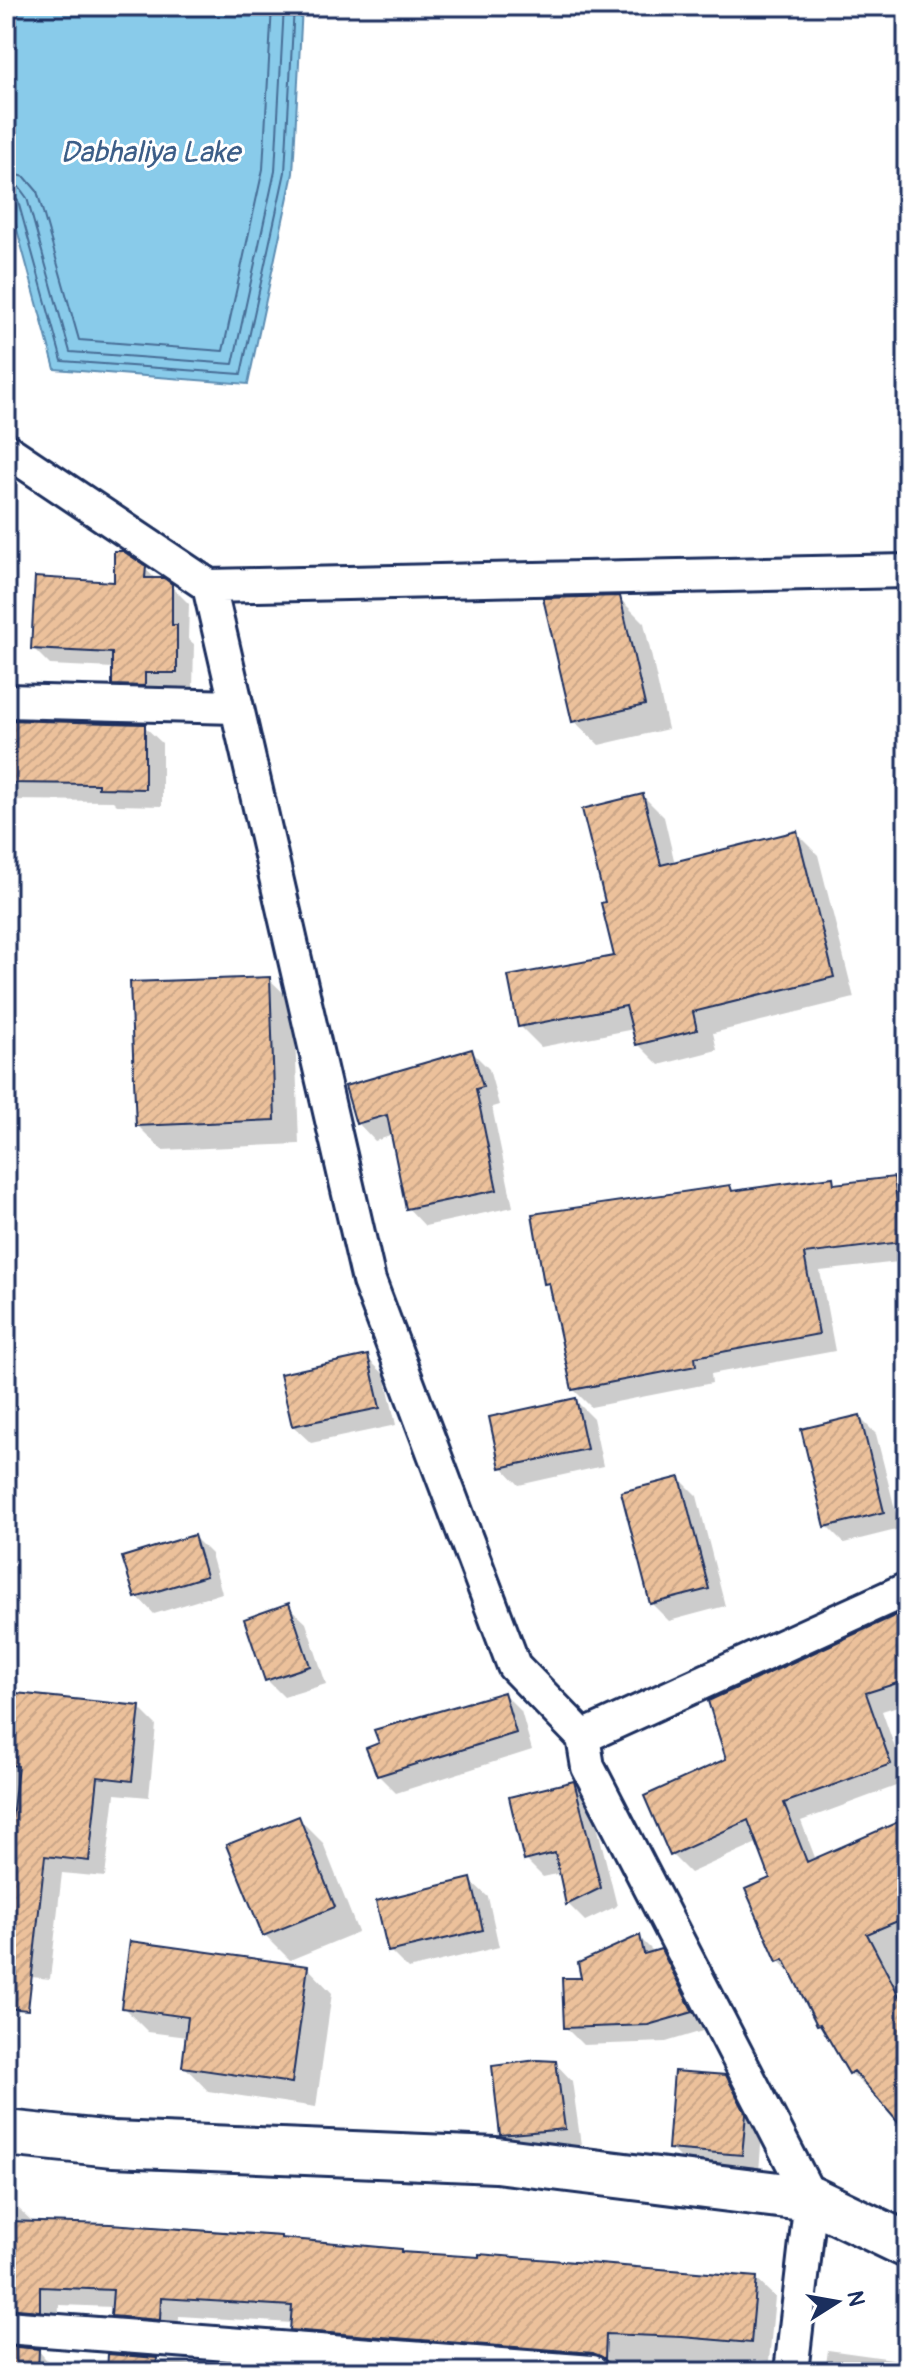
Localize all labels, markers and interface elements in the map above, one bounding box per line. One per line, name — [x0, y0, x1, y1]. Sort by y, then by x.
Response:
water label: Dabhaliya Lake — [60, 134, 243, 171]
north arrow — [797, 2262, 877, 2342]
text: N — [840, 2288, 871, 2308]

